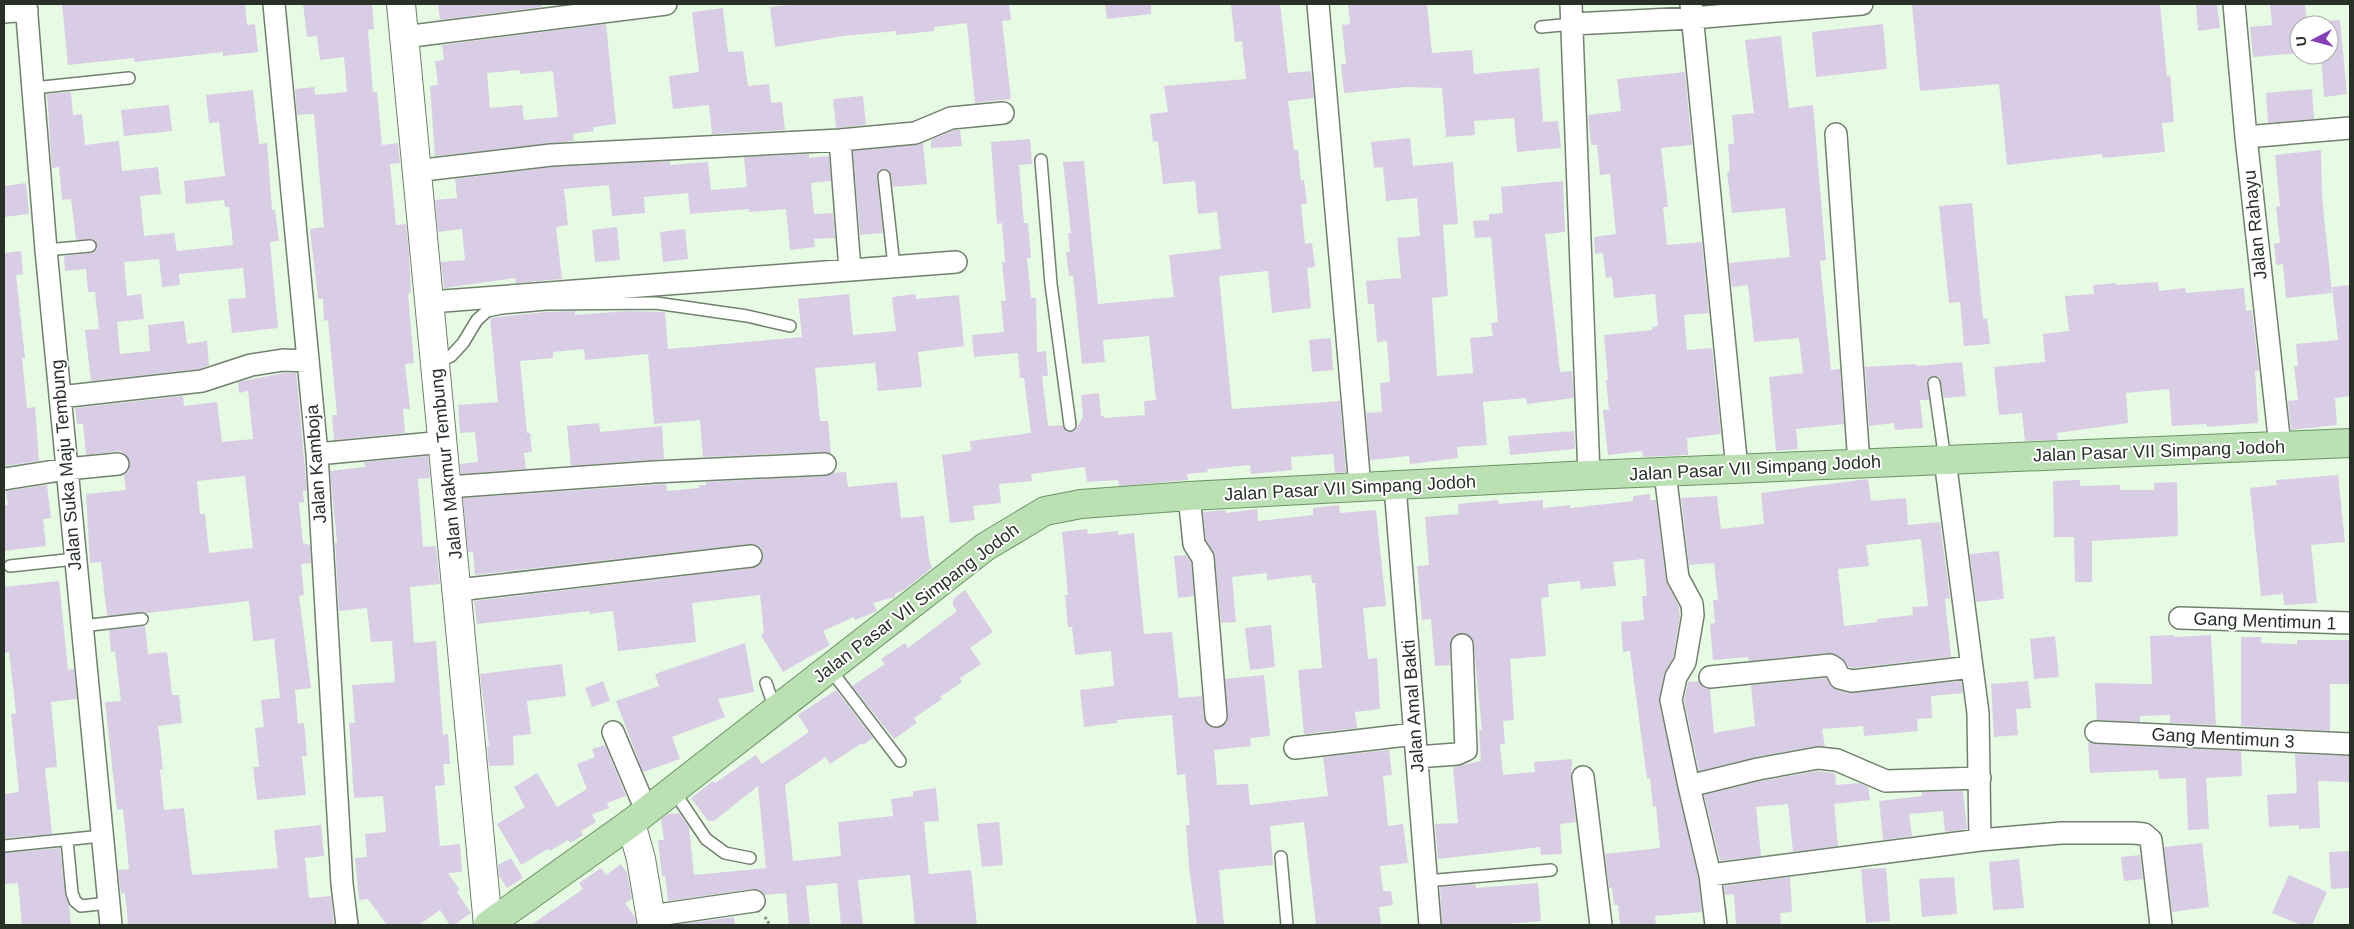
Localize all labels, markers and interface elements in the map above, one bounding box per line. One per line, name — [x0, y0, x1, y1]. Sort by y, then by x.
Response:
north arrow — [2289, 15, 2339, 65]
text: U — [2293, 35, 2310, 47]
street label: Jalan Rahayu — [2239, 169, 2271, 281]
street label: Jalan Suka Maju Tembung — [47, 359, 85, 571]
street label: Jalan Makmur Tembung — [426, 368, 466, 560]
street label: Jalan Kamboja — [302, 403, 330, 524]
street label: Jalan Pasar VII Simpang Jodoh — [2033, 437, 2285, 465]
street label: Jalan Pasar VII Simpang Jodoh — [1629, 451, 1881, 485]
street label: Jalan Pasar VII Simpang Jodoh — [1224, 471, 1476, 505]
street label: Jalan Pasar VII Simpang Jodoh — [809, 519, 1023, 687]
street label: Gang Mentimun 1 — [2193, 609, 2337, 633]
street label: Jalan Amal Bakti — [1398, 639, 1428, 773]
street label: Gang Mentimun 3 — [2151, 724, 2295, 752]

